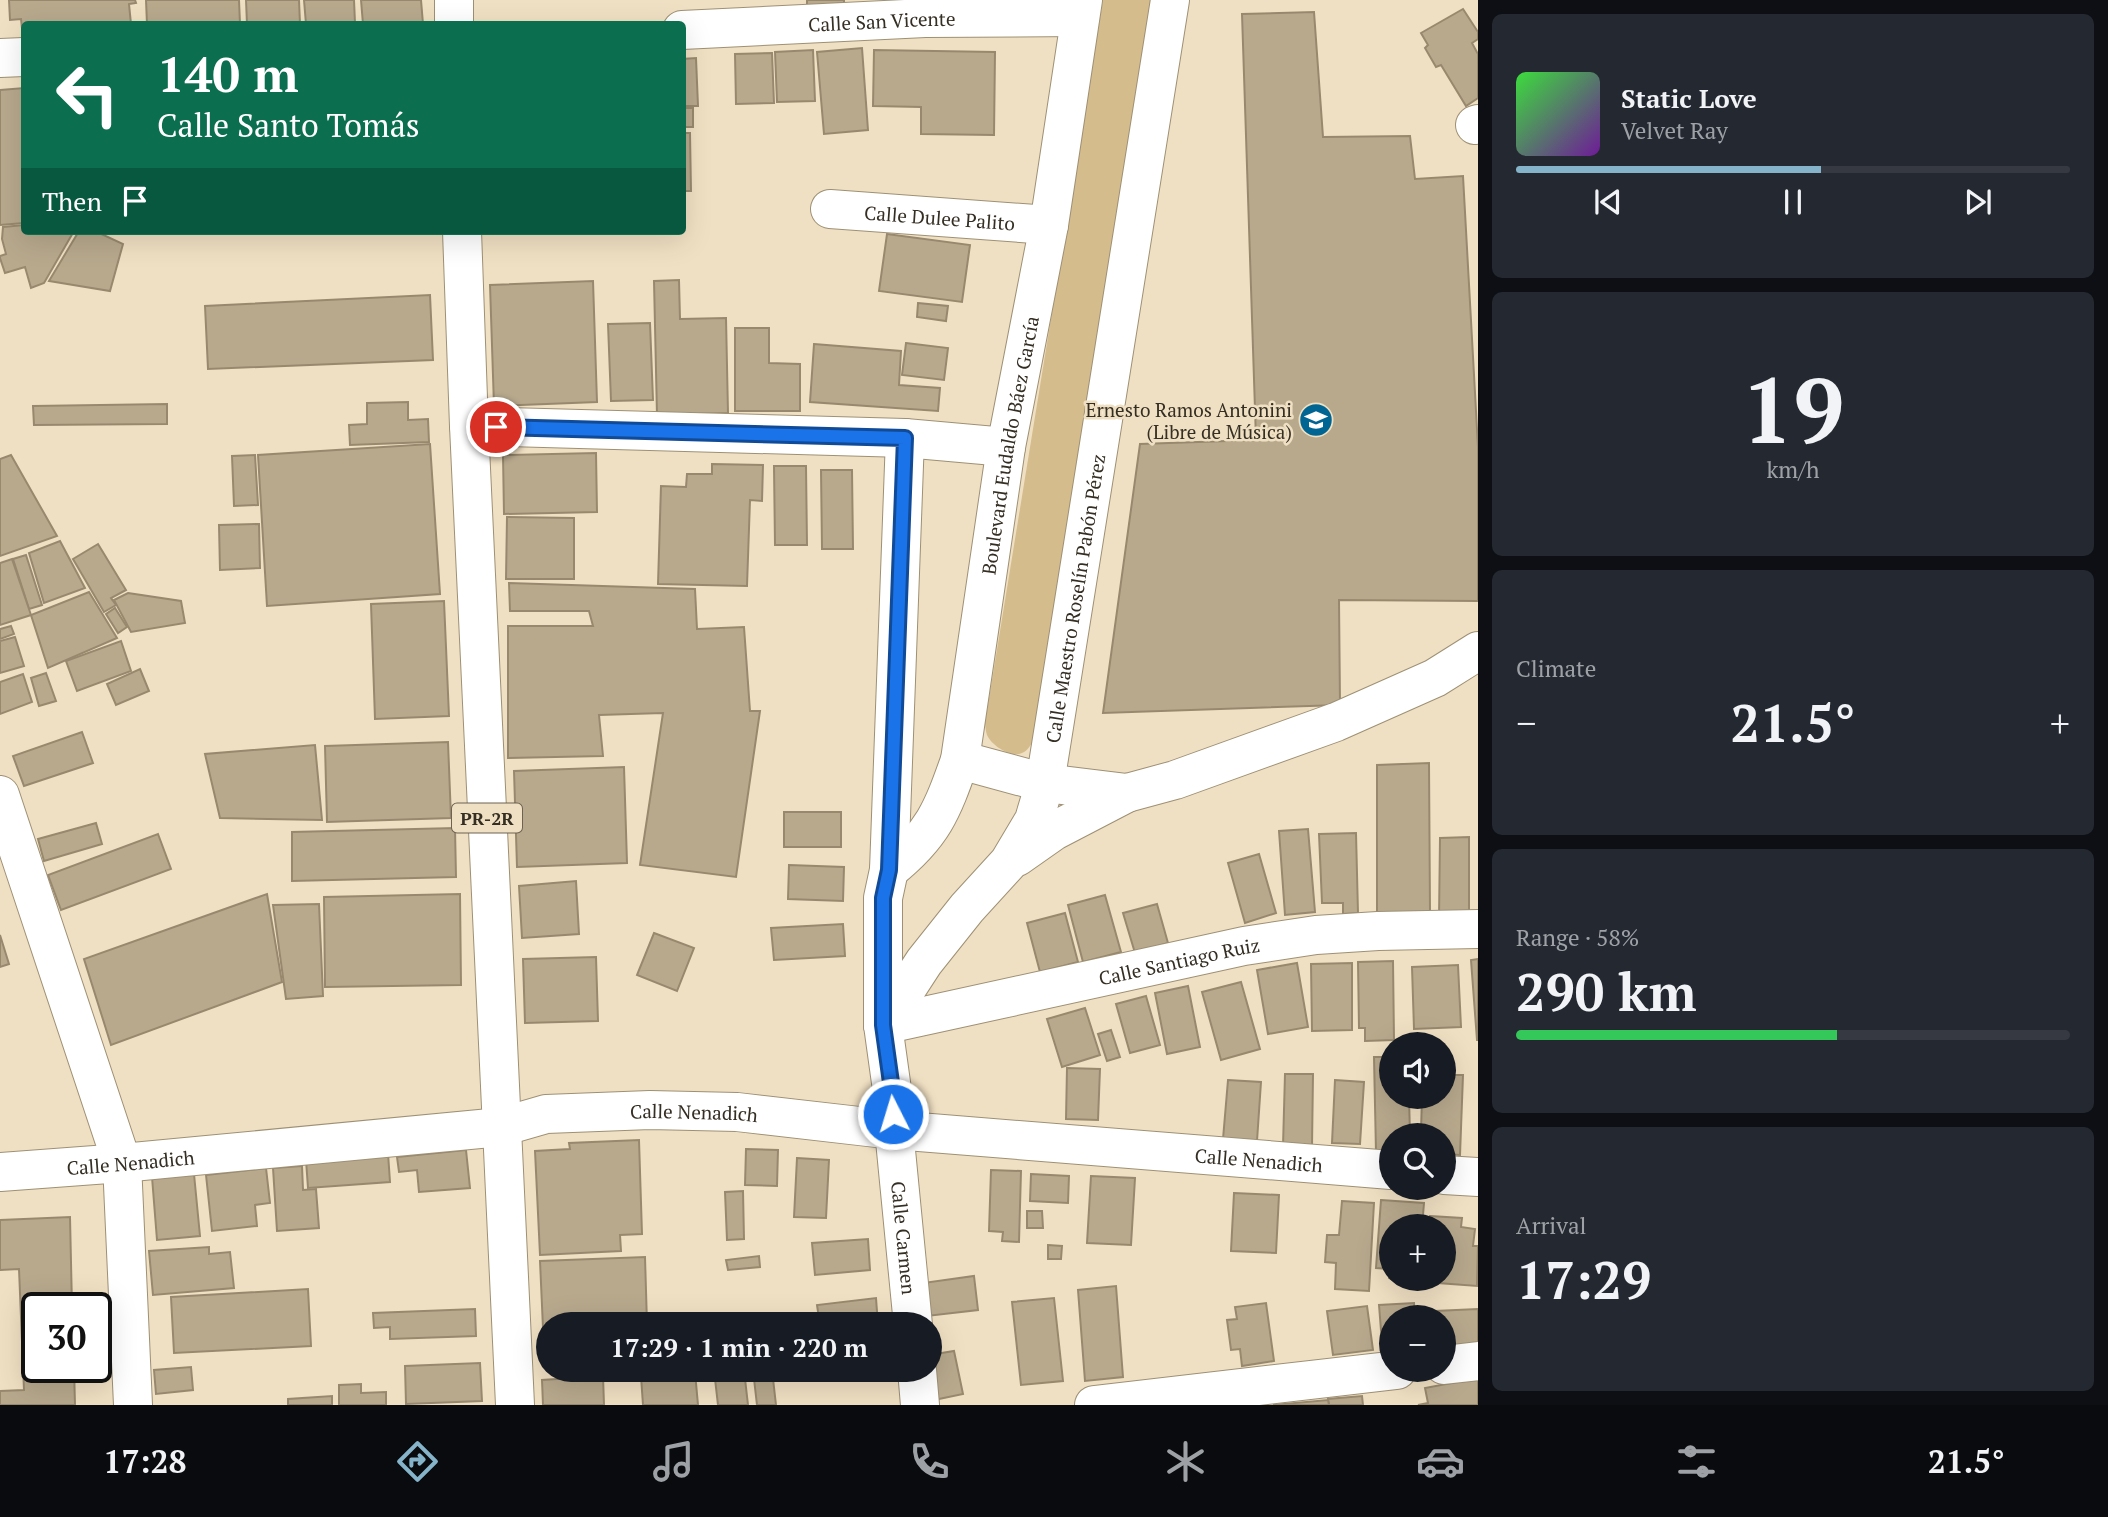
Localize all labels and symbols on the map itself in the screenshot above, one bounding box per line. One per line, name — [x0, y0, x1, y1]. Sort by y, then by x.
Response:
street label: Calle San Vicente — [808, 5, 955, 36]
street label: Calle Dulee Palito — [863, 199, 1016, 235]
street label: Boulevard Eudaldo Báez García — [975, 313, 1044, 576]
pin — [466, 397, 526, 457]
place label: Ernesto Ramos Antonini (Libre de Música) — [1085, 397, 1292, 444]
school or university icon: Ernesto Ramos Antonini (Libre de Música) — [1297, 401, 1335, 439]
street label: Calle Maestro Roselín Pabón Pérez — [1039, 452, 1110, 745]
road number: PR-2R — [452, 804, 522, 832]
street label: Calle Santiago Ruiz — [1096, 931, 1261, 990]
position arrow — [856, 1077, 930, 1151]
street label: Calle Nenadich — [629, 1097, 759, 1127]
street label: Calle Nenadich — [1194, 1142, 1324, 1177]
street label: Calle Nenadich — [66, 1144, 196, 1180]
street label: Calle Carmen — [887, 1180, 922, 1296]
speed limit sign: 30 — [21, 1292, 112, 1383]

